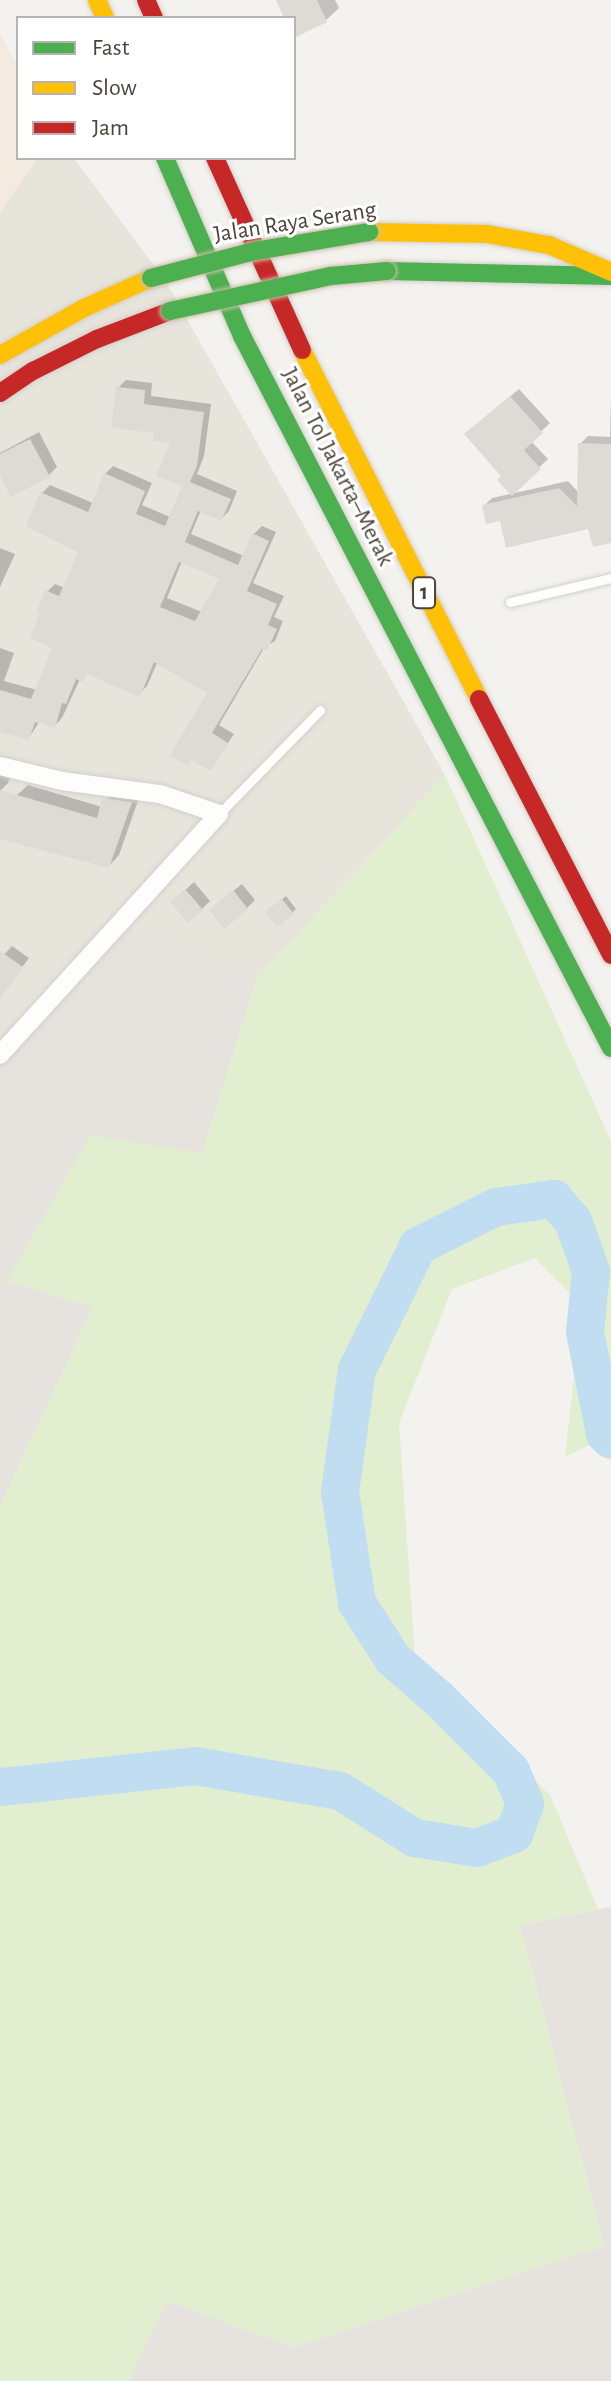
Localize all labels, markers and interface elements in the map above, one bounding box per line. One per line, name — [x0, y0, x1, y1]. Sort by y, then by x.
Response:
legend — [16, 16, 296, 160]
text: Fast — [92, 36, 129, 60]
text: Slow — [92, 76, 137, 100]
text: Jam — [92, 116, 129, 140]
street label: Jalan Raya Serang — [212, 196, 378, 250]
street label: Jalan Tol Jakarta–Merak — [275, 363, 399, 571]
road number: 1 — [412, 575, 436, 611]

